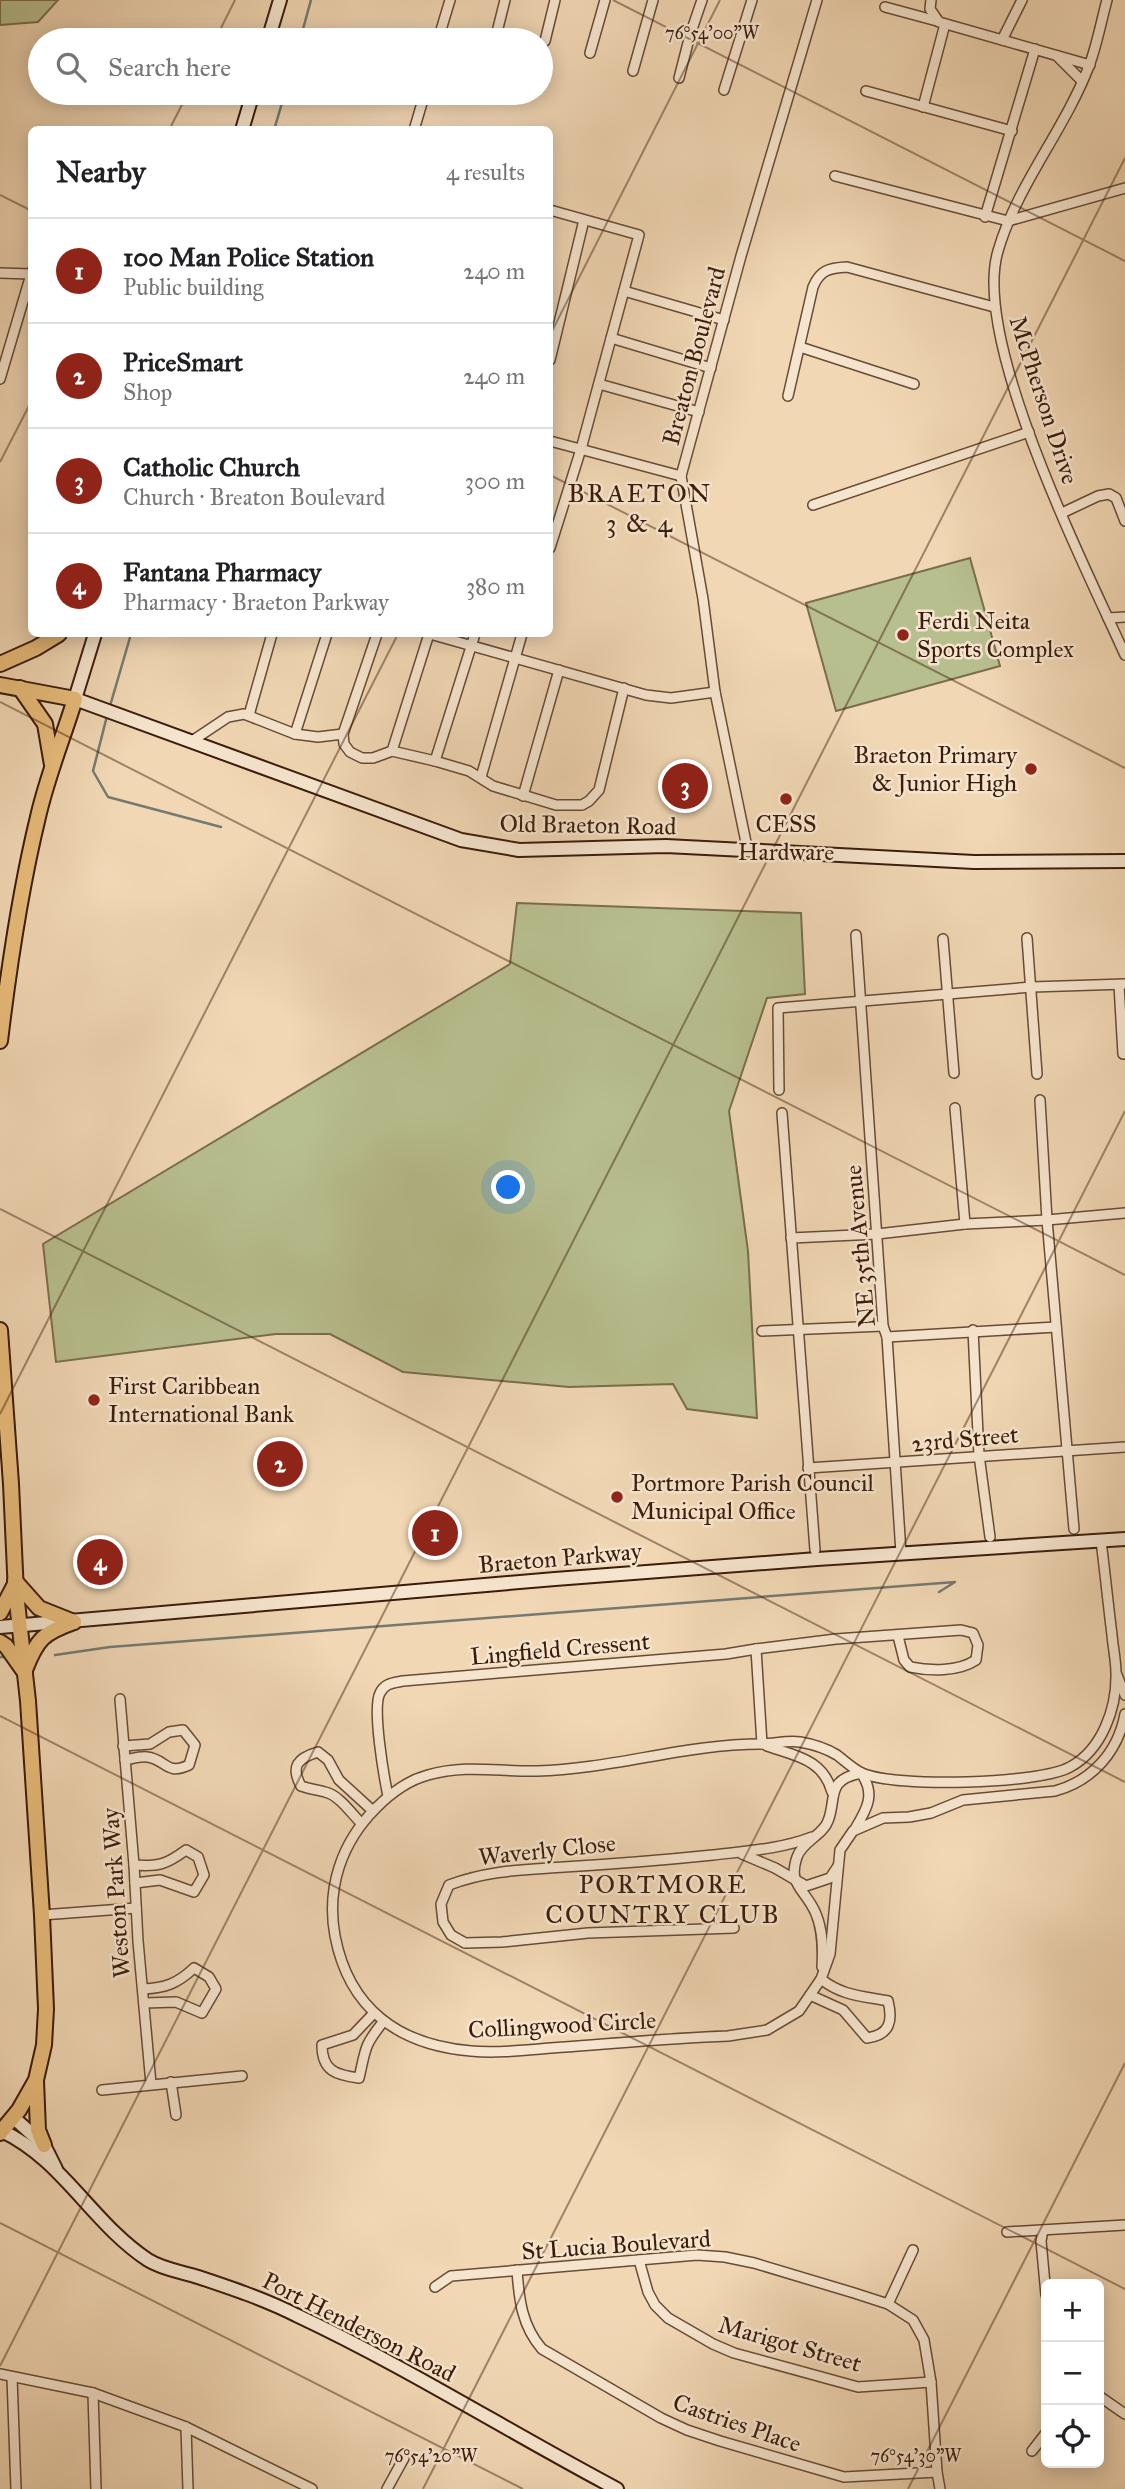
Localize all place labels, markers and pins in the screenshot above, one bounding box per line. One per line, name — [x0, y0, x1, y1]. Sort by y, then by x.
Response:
place label: Ferdi Neita Sports Complex — [917, 606, 1074, 664]
marker: Ferdi Neita Sports Complex — [895, 627, 911, 643]
place label: Braeton Primary & Junior High — [853, 740, 1018, 798]
pin: 3 — [662, 760, 708, 812]
marker: Braeton Primary & Junior High — [1023, 761, 1039, 777]
marker: CESS Hardware — [778, 791, 794, 807]
place label: CESS Hardware — [738, 809, 834, 867]
place label: First Caribbean International Bank — [108, 1371, 295, 1429]
marker: First Caribbean International Bank — [86, 1392, 102, 1408]
pin: 2 — [257, 1438, 303, 1490]
place label: Portmore Parish Council Municipal Office — [631, 1468, 875, 1526]
marker: Portmore Parish Council Municipal Office — [609, 1489, 625, 1505]
pin: 1 — [412, 1507, 458, 1559]
pin: 4 — [77, 1536, 123, 1588]

